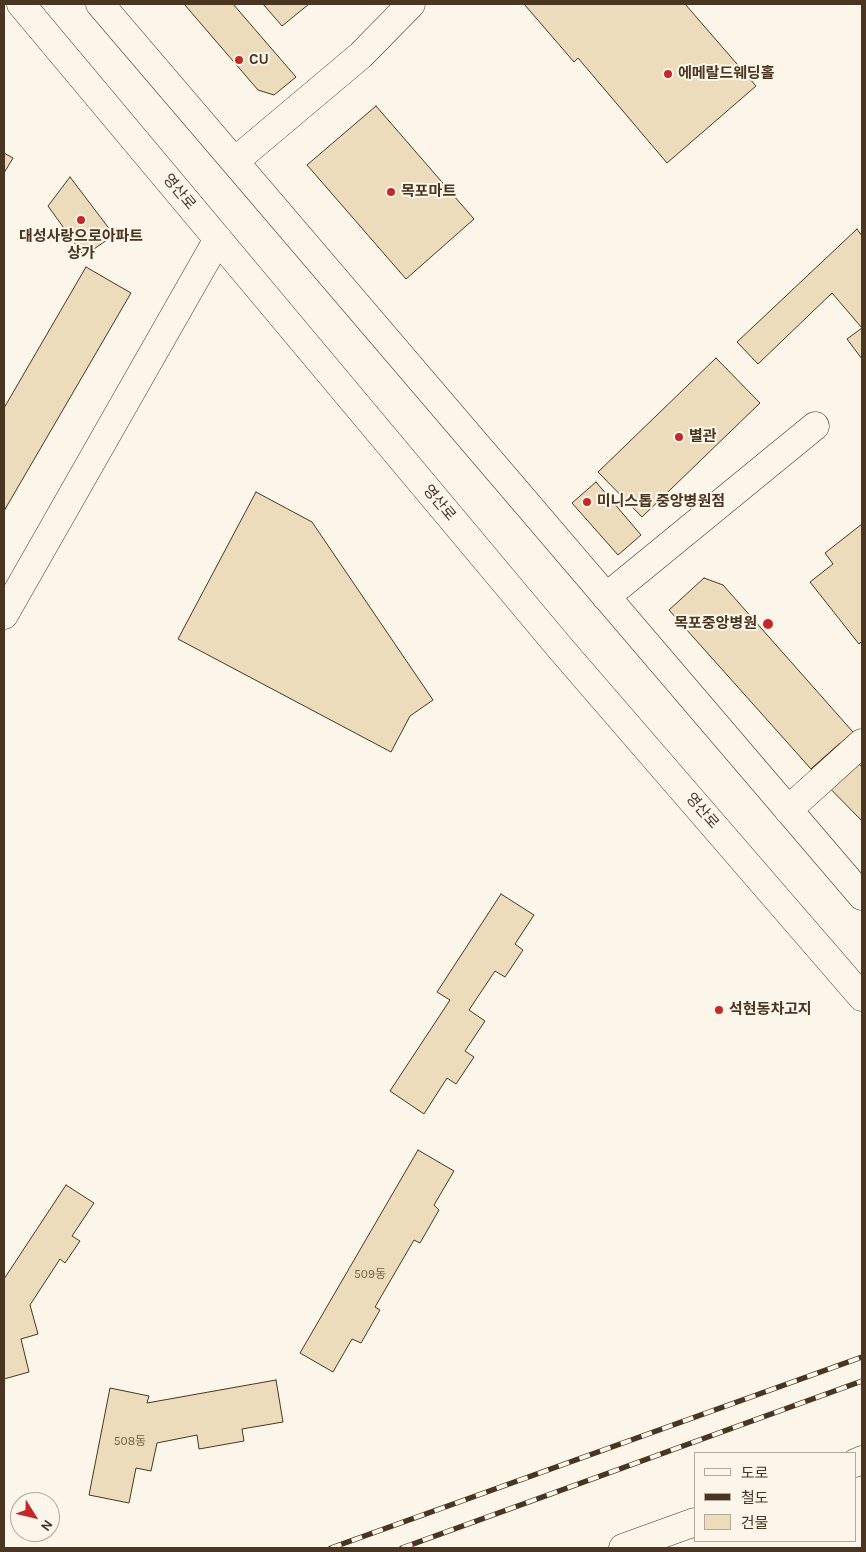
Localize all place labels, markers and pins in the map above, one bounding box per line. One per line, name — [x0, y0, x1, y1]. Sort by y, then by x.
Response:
place label: CU — [249, 51, 269, 69]
marker: CU — [233, 54, 245, 66]
place label: 에메랄드웨딩홀 — [678, 65, 775, 83]
marker: 에메랄드웨딩홀 — [662, 68, 674, 80]
place label: 목포마트 — [401, 183, 456, 201]
marker: 목포마트 — [385, 186, 397, 198]
marker: 대성사랑으로아파트 상가 — [75, 214, 87, 226]
place label: 대성사랑으로아파트 상가 — [19, 228, 143, 263]
place label: 별관 — [689, 428, 717, 446]
marker: 별관 — [673, 431, 685, 443]
place label: 미니스톱 중앙병원점 — [597, 493, 725, 511]
marker: 미니스톱 중앙병원점 — [581, 496, 593, 508]
place label: 목포중앙병원 — [674, 615, 757, 633]
marker: 목포중앙병원 — [761, 617, 775, 631]
place label: 석현동차고지 — [729, 1001, 812, 1019]
marker: 석현동차고지 — [713, 1004, 725, 1016]

